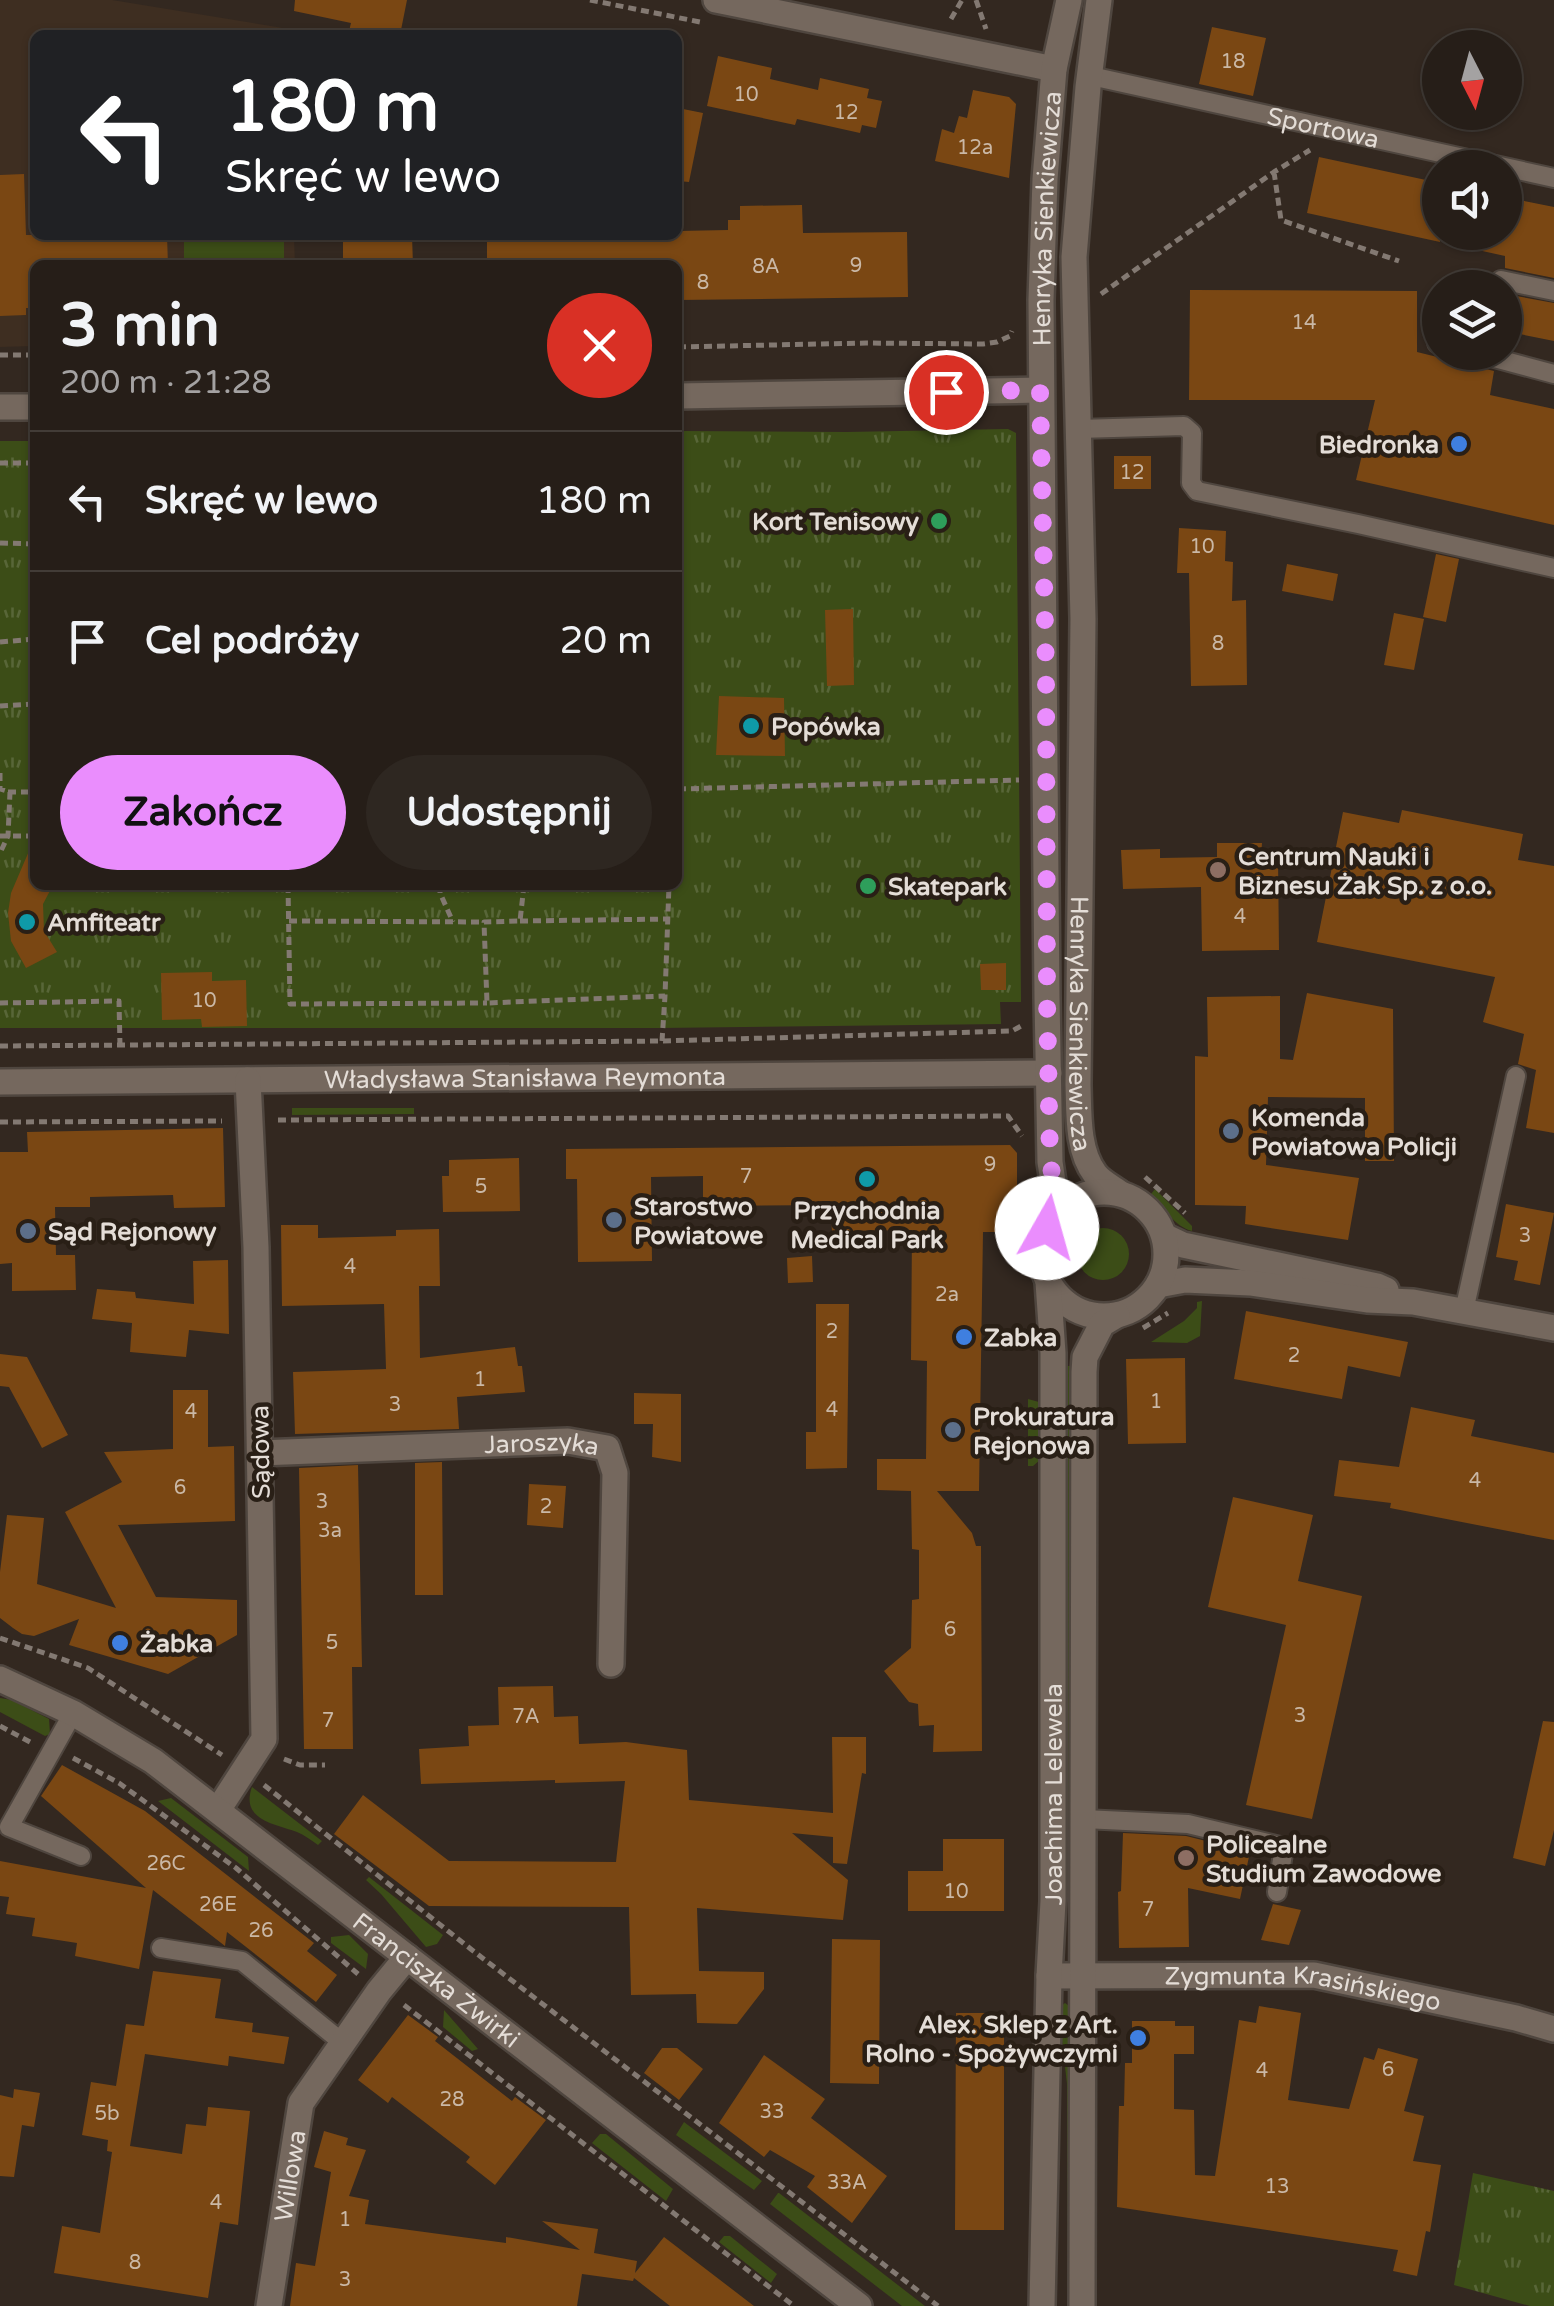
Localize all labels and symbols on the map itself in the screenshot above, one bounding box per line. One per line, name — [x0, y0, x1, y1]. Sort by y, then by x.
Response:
north arrow — [1422, 30, 1522, 130]
house number: 18 — [1220, 50, 1246, 74]
house number: 10 — [733, 83, 759, 107]
street label: Henryka Sienkiewicza — [1027, 90, 1068, 346]
house number: 12 — [833, 101, 859, 125]
street label: Sportowa — [1264, 101, 1382, 155]
house number: 12a — [957, 136, 993, 160]
house number: 9 — [850, 254, 862, 278]
house number: 8A — [752, 255, 780, 279]
house number: 8 — [697, 271, 709, 295]
house number: 14 — [1291, 311, 1317, 335]
pin — [904, 350, 989, 435]
place label: Biedronka — [1319, 430, 1439, 460]
marker: Biedronka — [1448, 433, 1470, 455]
house number: 12 — [1119, 461, 1145, 485]
place label: Kort Tenisowy — [752, 507, 920, 537]
marker: Kort Tenisowy — [928, 510, 950, 532]
house number: 10 — [1189, 535, 1215, 559]
house number: 8 — [1212, 632, 1224, 656]
place label: Popówka — [771, 712, 881, 742]
marker: Popówka — [740, 715, 762, 737]
place label: Centrum Nauki i Biznesu Żak Sp. z o.o. — [1238, 842, 1492, 901]
marker: Centrum Nauki i Biznesu Żak Sp. z o.o. — [1207, 859, 1229, 881]
place label: Skatepark — [888, 872, 1007, 902]
marker: Skatepark — [857, 875, 879, 897]
street label: Henryka Sienkiewicza — [1062, 896, 1097, 1154]
house number: 4 — [1234, 905, 1246, 929]
place label: Amfiteatr — [47, 908, 161, 938]
marker: Amfiteatr — [16, 911, 38, 933]
house number: 10 — [191, 989, 217, 1013]
street label: Władysława Stanisława Reymonta — [324, 1062, 726, 1095]
place label: Komenda Powiatowa Policji — [1251, 1103, 1457, 1162]
marker: Komenda Powiatowa Policji — [1220, 1120, 1242, 1142]
house number: 9 — [984, 1153, 996, 1177]
house number: 7 — [740, 1165, 752, 1189]
marker: Przychodnia Medical Park — [856, 1168, 878, 1190]
house number: 5 — [475, 1175, 487, 1199]
position arrow — [995, 1176, 1099, 1280]
place label: Starostwo Powiatowe — [634, 1192, 763, 1251]
place label: Przychodnia Medical Park — [790, 1196, 944, 1255]
marker: Starostwo Powiatowe — [603, 1209, 625, 1231]
place label: Sąd Rejonowy — [48, 1217, 217, 1247]
marker: Sąd Rejonowy — [17, 1220, 39, 1242]
house number: 3 — [1519, 1224, 1531, 1248]
house number: 4 — [344, 1255, 356, 1279]
house number: 2a — [935, 1283, 959, 1307]
house number: 2 — [826, 1320, 838, 1344]
place label: Zabka — [984, 1323, 1057, 1353]
marker: Zabka — [953, 1326, 975, 1348]
house number: 2 — [1288, 1344, 1300, 1368]
house number: 1 — [474, 1368, 486, 1392]
house number: 1 — [1150, 1390, 1162, 1414]
house number: 3 — [389, 1393, 401, 1417]
house number: 4 — [826, 1398, 838, 1422]
house number: 4 — [185, 1400, 197, 1424]
place label: Prokuratura Rejonowa — [973, 1402, 1115, 1461]
street label: Sądowa — [245, 1405, 277, 1499]
marker: Prokuratura Rejonowa — [942, 1419, 964, 1441]
street label: Jaroszyka — [484, 1427, 601, 1462]
house number: 4 — [1469, 1469, 1481, 1493]
house number: 6 — [174, 1476, 186, 1500]
house number: 3 — [316, 1490, 328, 1514]
house number: 2 — [540, 1495, 552, 1519]
house number: 3a — [318, 1519, 342, 1543]
house number: 6 — [944, 1618, 956, 1642]
place label: Żabka — [140, 1629, 213, 1659]
house number: 5 — [326, 1631, 338, 1655]
marker: Żabka — [109, 1632, 131, 1654]
street label: Joachima Lelewela — [1039, 1683, 1069, 1905]
house number: 3 — [1294, 1704, 1306, 1728]
house number: 7A — [512, 1705, 540, 1729]
house number: 7 — [322, 1709, 334, 1733]
place label: Policealne Studium Zawodowe — [1206, 1830, 1441, 1889]
marker: Policealne Studium Zawodowe — [1175, 1847, 1197, 1869]
house number: 26C — [146, 1852, 186, 1876]
house number: 10 — [943, 1880, 969, 1904]
house number: 26E — [199, 1893, 237, 1917]
house number: 7 — [1142, 1898, 1154, 1922]
street label: Franciszka Żwirki — [346, 1907, 525, 2055]
house number: 26 — [248, 1919, 274, 1943]
street label: Zygmunta Krasińskiego — [1164, 1960, 1444, 2018]
place label: Alex. Sklep z Art. Rolno - Spożywczymi — [865, 2010, 1118, 2069]
marker: Alex. Sklep z Art. Rolno - Spożywczymi — [1127, 2027, 1149, 2049]
house number: 6 — [1382, 2058, 1394, 2082]
house number: 4 — [1256, 2059, 1268, 2083]
house number: 28 — [439, 2088, 465, 2112]
house number: 33 — [759, 2100, 785, 2124]
house number: 5b — [94, 2102, 120, 2126]
street label: Willowa — [269, 2128, 313, 2224]
house number: 33A — [827, 2171, 867, 2195]
house number: 13 — [1264, 2175, 1290, 2199]
house number: 4 — [210, 2191, 222, 2215]
house number: 1 — [339, 2208, 351, 2232]
house number: 8 — [129, 2251, 141, 2275]
house number: 3 — [339, 2268, 351, 2292]

